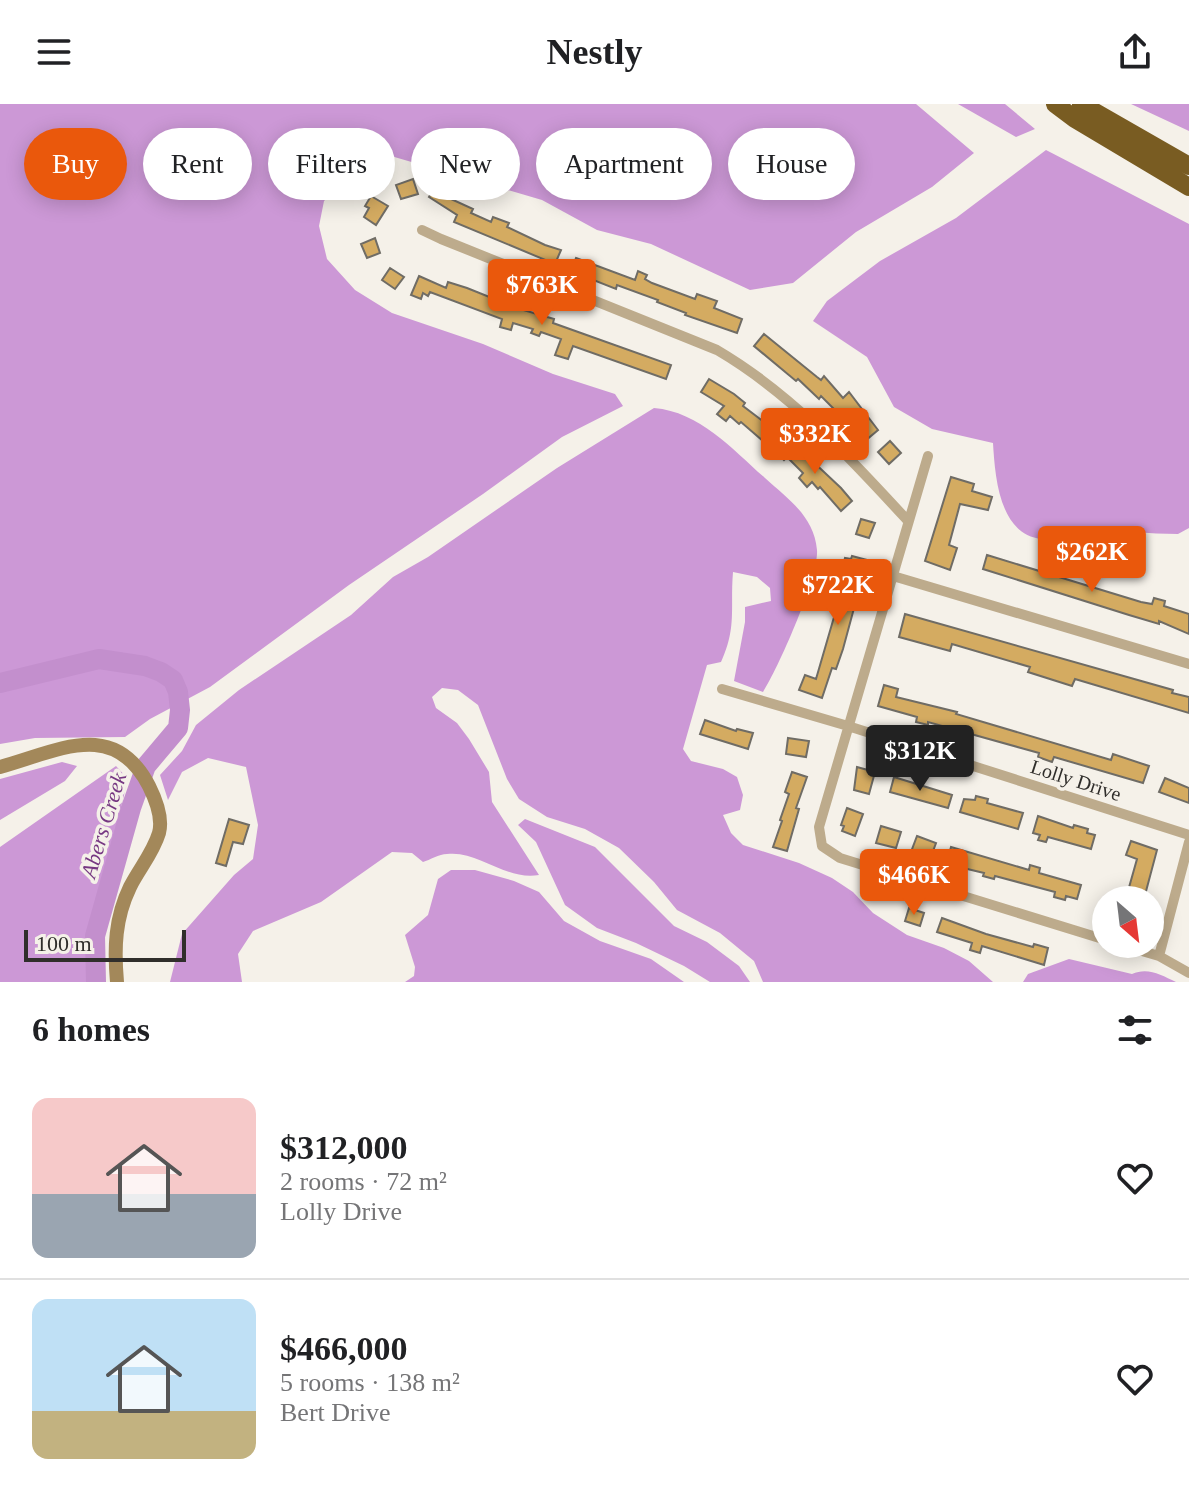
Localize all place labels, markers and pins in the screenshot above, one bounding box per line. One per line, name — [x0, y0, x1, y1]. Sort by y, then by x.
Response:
pin: $763K — [486, 259, 598, 327]
pin: $332K — [759, 408, 871, 476]
pin: $262K — [1036, 526, 1148, 594]
pin: $722K — [782, 559, 894, 627]
pin: $312K — [864, 725, 976, 793]
pin: $466K — [858, 849, 970, 917]

